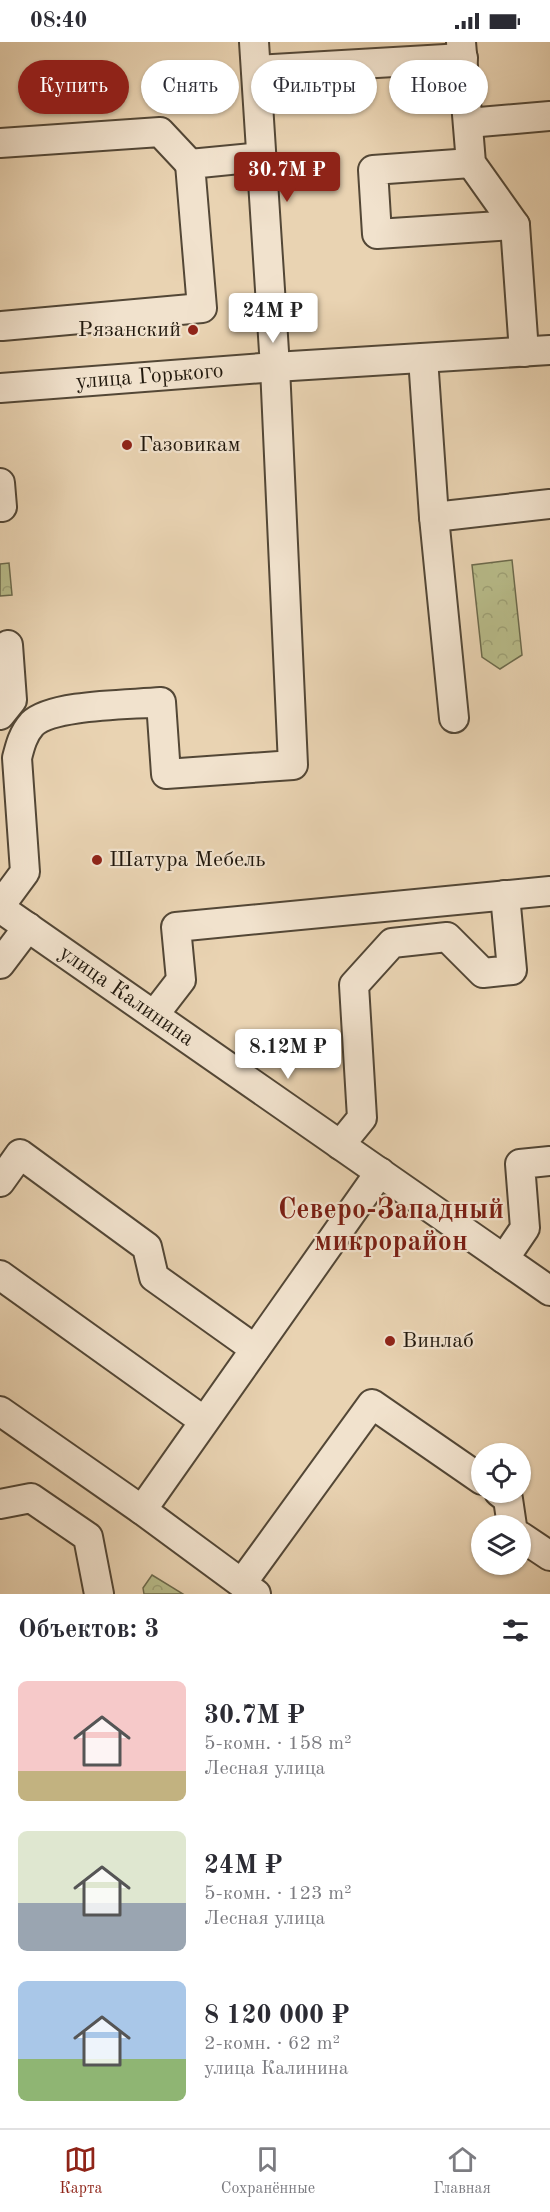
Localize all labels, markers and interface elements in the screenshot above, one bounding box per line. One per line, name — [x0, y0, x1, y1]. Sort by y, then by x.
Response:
text: 08:40 — [30, 10, 87, 32]
chip: Купить — [18, 60, 129, 114]
chip: Снять — [141, 60, 239, 114]
chip: Фильтры — [251, 60, 377, 114]
chip: Новое — [389, 60, 488, 114]
pin: 30.7M ₽ — [232, 152, 342, 203]
text: 30.7M ₽ — [248, 161, 326, 181]
pin: 24M ₽ — [231, 293, 315, 344]
text: 24M ₽ — [243, 302, 303, 322]
place label: Рязанский — [78, 319, 181, 341]
marker: Рязанский — [186, 323, 200, 337]
street label: улица Горького — [75, 360, 224, 393]
place label: Газовикам — [139, 434, 240, 456]
marker: Газовикам — [120, 438, 134, 452]
place label: Шатура Мебель — [109, 849, 266, 871]
marker: Шатура Мебель — [90, 853, 104, 867]
street label: улица Калинина — [55, 941, 198, 1051]
pin: 8.12M ₽ — [233, 1029, 343, 1080]
text: 8.12M ₽ — [249, 1038, 327, 1058]
district label: Северо-Западный микрорайон — [278, 1196, 504, 1257]
place label: Винлаб — [402, 1330, 474, 1352]
marker: Винлаб — [383, 1334, 397, 1348]
map controls — [471, 1443, 531, 1575]
button: locate — [471, 1443, 531, 1503]
button: layers — [471, 1515, 531, 1575]
icon: filters — [499, 1614, 532, 1647]
text: Объектов: 3 — [18, 1617, 159, 1643]
text: 30.7M ₽ — [204, 1703, 305, 1729]
icon: home — [66, 1705, 138, 1777]
text: 5-комн. · 158 m² — [204, 1734, 352, 1754]
text: Лесная улица — [204, 1759, 325, 1779]
text: 24M ₽ — [204, 1853, 283, 1879]
icon: home — [66, 1855, 138, 1927]
text: 5-комн. · 123 m² — [204, 1884, 352, 1904]
text: Лесная улица — [204, 1909, 325, 1929]
text: 8 120 000 ₽ — [204, 2003, 350, 2029]
icon: home — [66, 2005, 138, 2077]
text: 2-комн. · 62 m² — [204, 2034, 340, 2054]
text: улица Калинина — [204, 2059, 349, 2079]
tab: Карта — [59, 2143, 102, 2199]
tab: Сохранённые — [221, 2143, 315, 2199]
tab: Главная — [433, 2143, 491, 2199]

